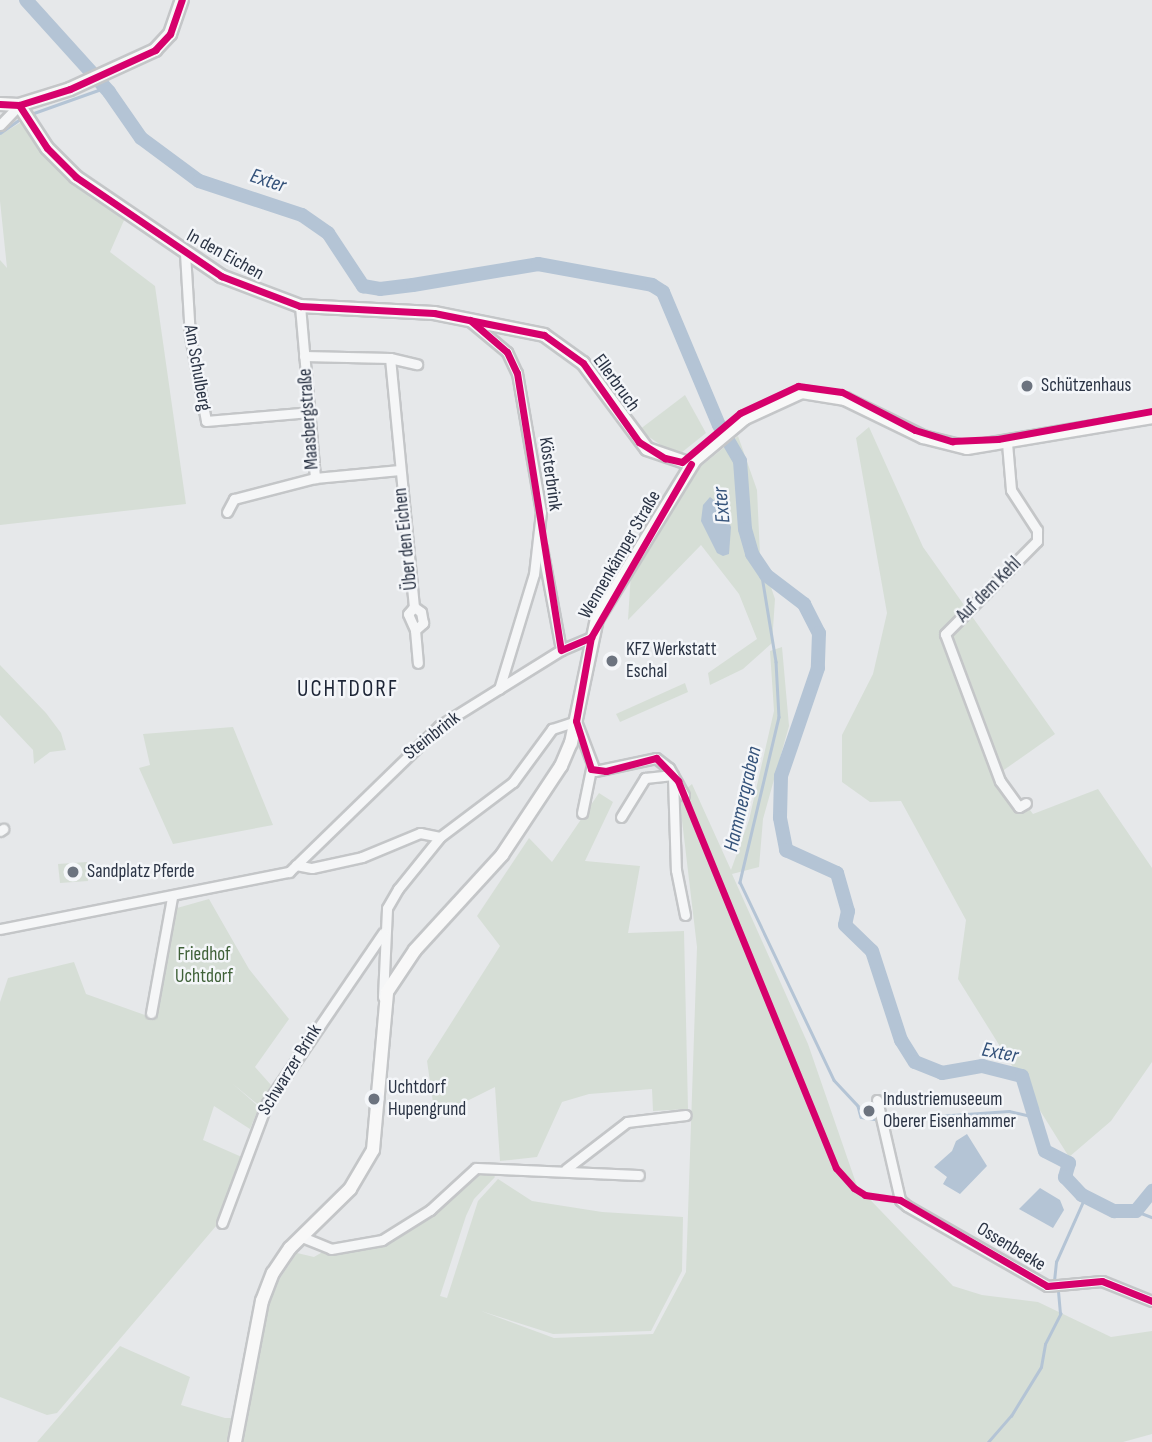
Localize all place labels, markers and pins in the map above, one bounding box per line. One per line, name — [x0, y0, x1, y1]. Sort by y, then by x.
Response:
place label: Schützenhaus — [1041, 375, 1131, 397]
marker: Schützenhaus — [1019, 378, 1035, 394]
place label: KFZ Werkstatt Eschal — [626, 639, 716, 683]
marker: KFZ Werkstatt Eschal — [604, 653, 620, 669]
place label: Sandplatz Pferde — [87, 861, 195, 883]
marker: Sandplatz Pferde — [65, 864, 81, 880]
place label: Uchtdorf Hupengrund — [388, 1077, 466, 1121]
place label: Industriemuseeum Oberer Eisenhammer — [883, 1089, 1016, 1133]
marker: Uchtdorf Hupengrund — [366, 1091, 382, 1107]
marker: Industriemuseeum Oberer Eisenhammer — [861, 1103, 877, 1119]

